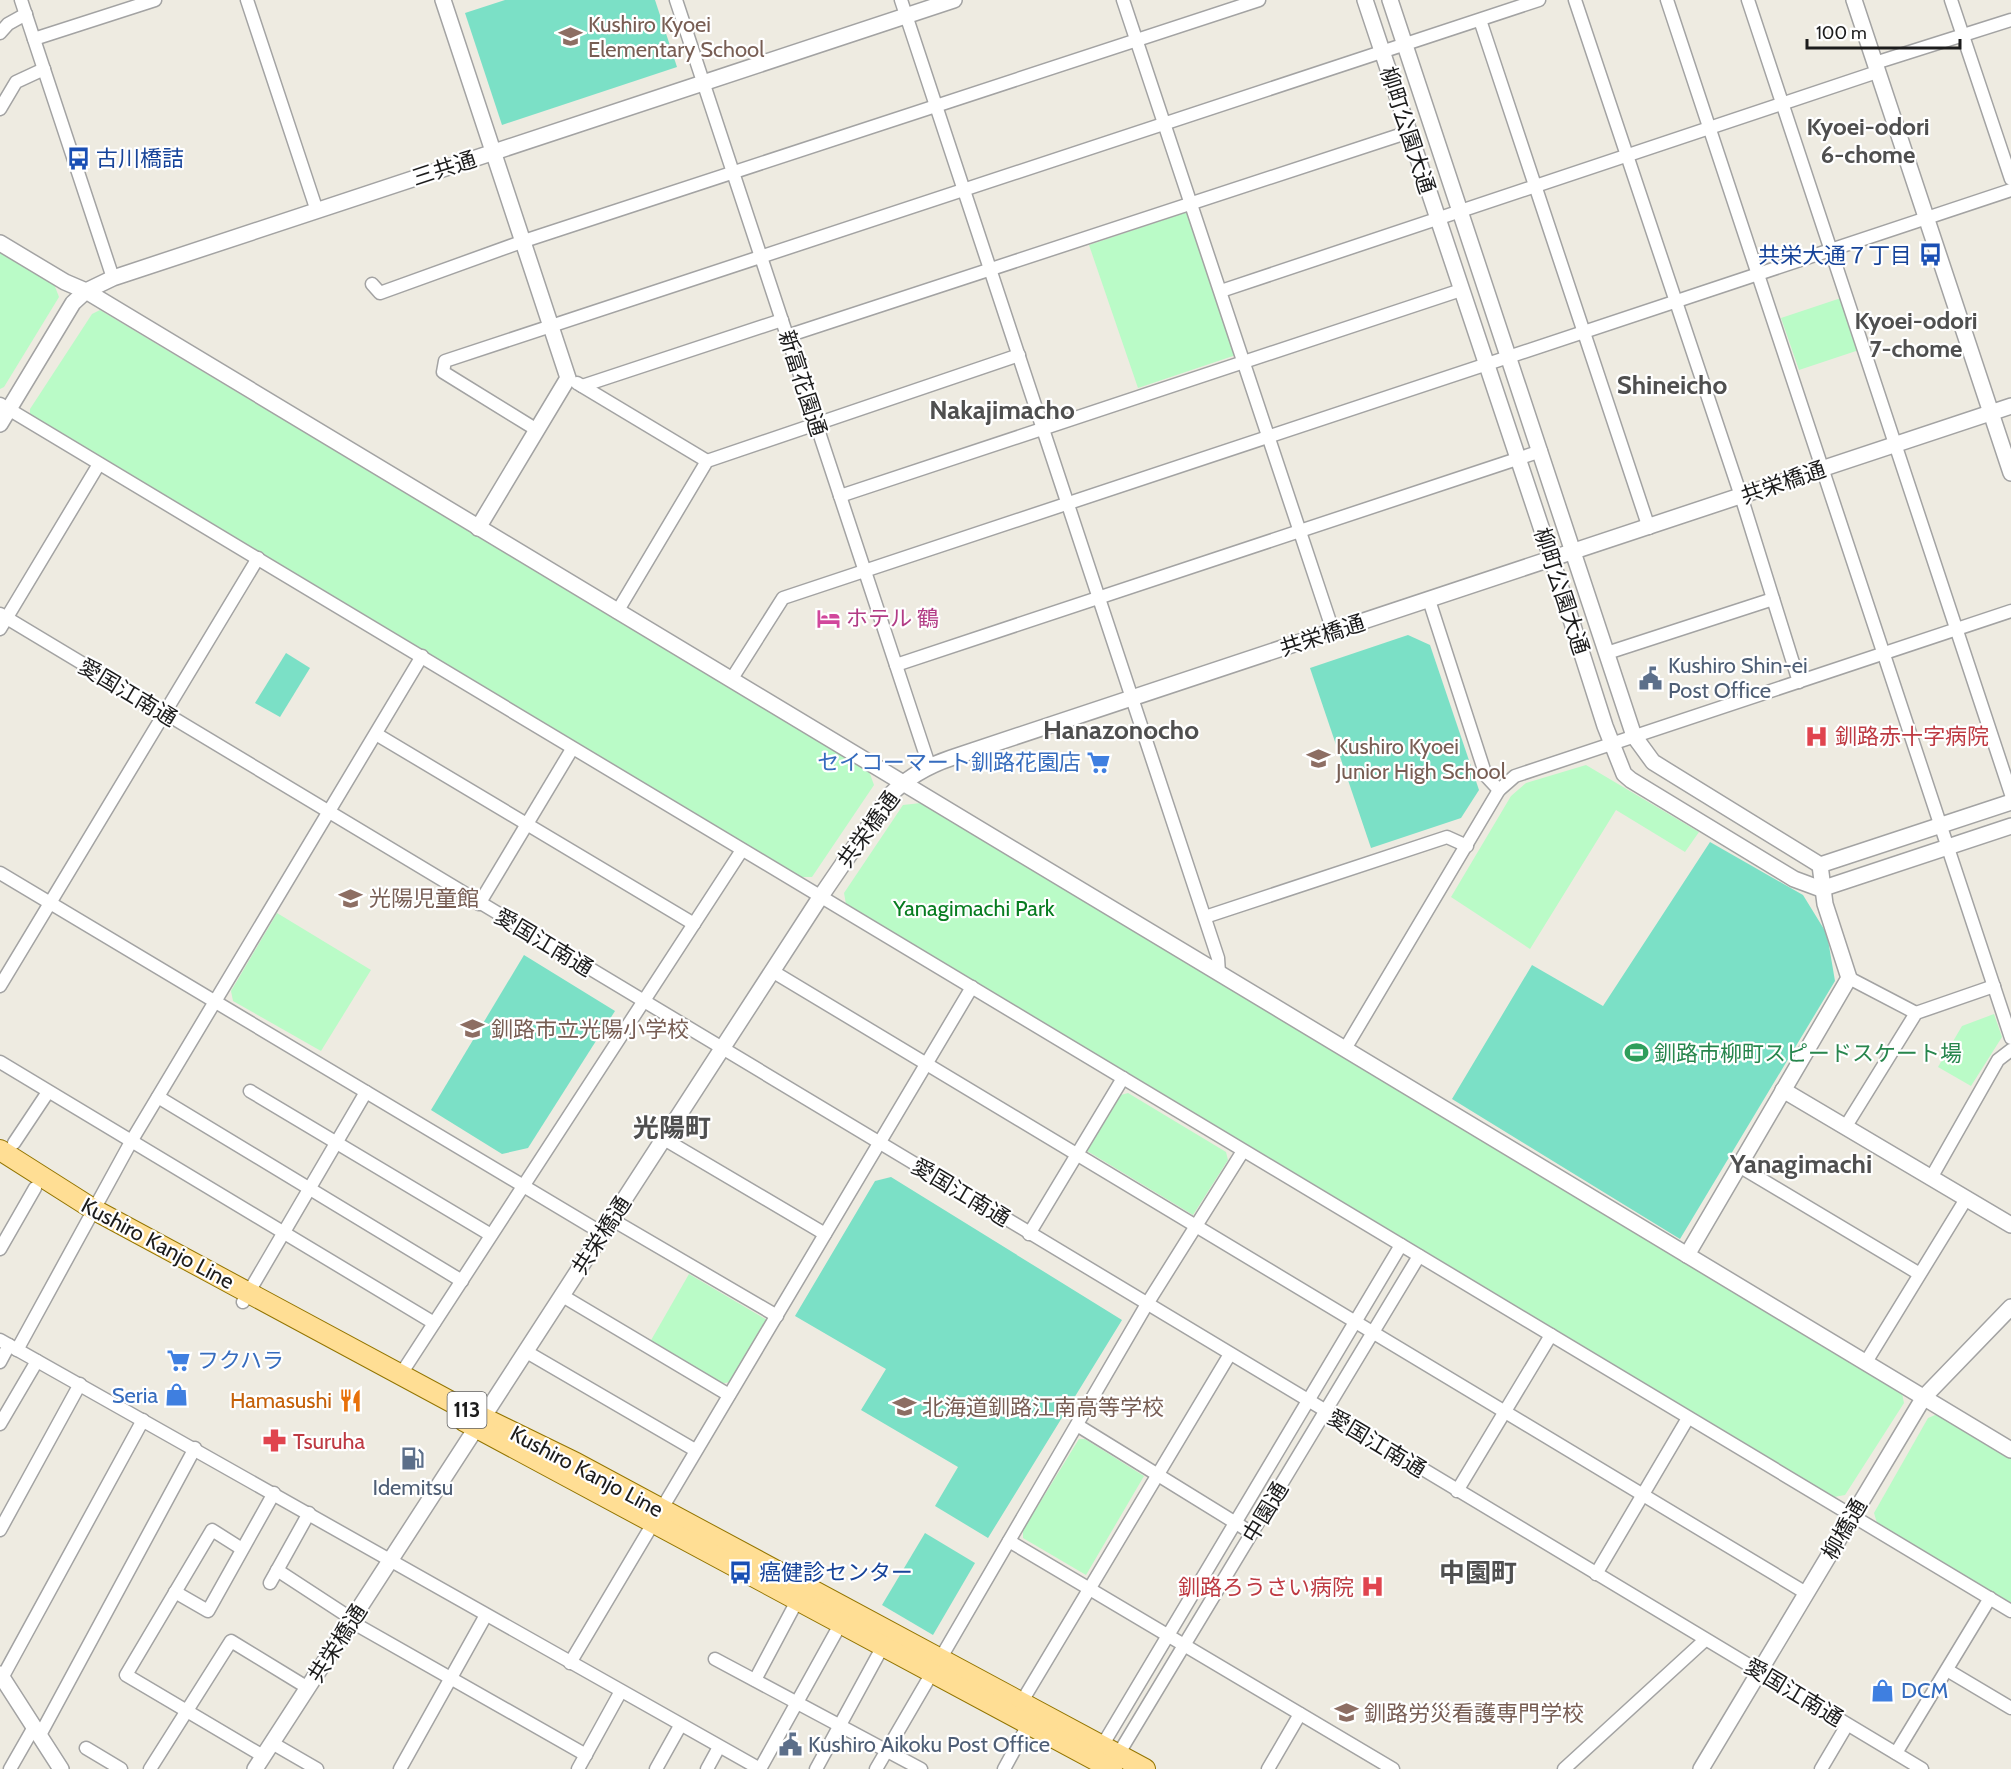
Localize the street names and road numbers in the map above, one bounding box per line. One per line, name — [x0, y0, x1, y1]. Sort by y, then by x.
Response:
street label: 柳町公園大通 — [1374, 63, 1441, 197]
street label: 三共通 — [409, 145, 480, 192]
street label: 新富花園通 — [773, 327, 832, 440]
street label: 共栄橋通 — [1737, 455, 1829, 510]
street label: 柳町公園大通 — [1528, 524, 1595, 658]
street label: 共栄橋通 — [1276, 609, 1368, 662]
street label: 愛国江南通 — [74, 653, 182, 732]
street label: 共栄橋通 — [832, 786, 905, 873]
street label: 愛国江南通 — [490, 903, 598, 982]
street label: 愛国江南通 — [907, 1153, 1015, 1232]
street label: 共栄橋通 — [566, 1191, 637, 1280]
street label: Kushiro Kanjo Line — [77, 1192, 239, 1295]
road number: 113 — [448, 1392, 486, 1428]
street label: 愛国江南通 — [1323, 1404, 1431, 1483]
street label: Kushiro Kanjo Line — [506, 1420, 668, 1523]
street label: 中園通 — [1237, 1477, 1294, 1548]
street label: 柳橋通 — [1816, 1494, 1873, 1565]
street label: 共栄橋通 — [302, 1599, 373, 1688]
street label: 愛国江南通 — [1740, 1653, 1848, 1732]

